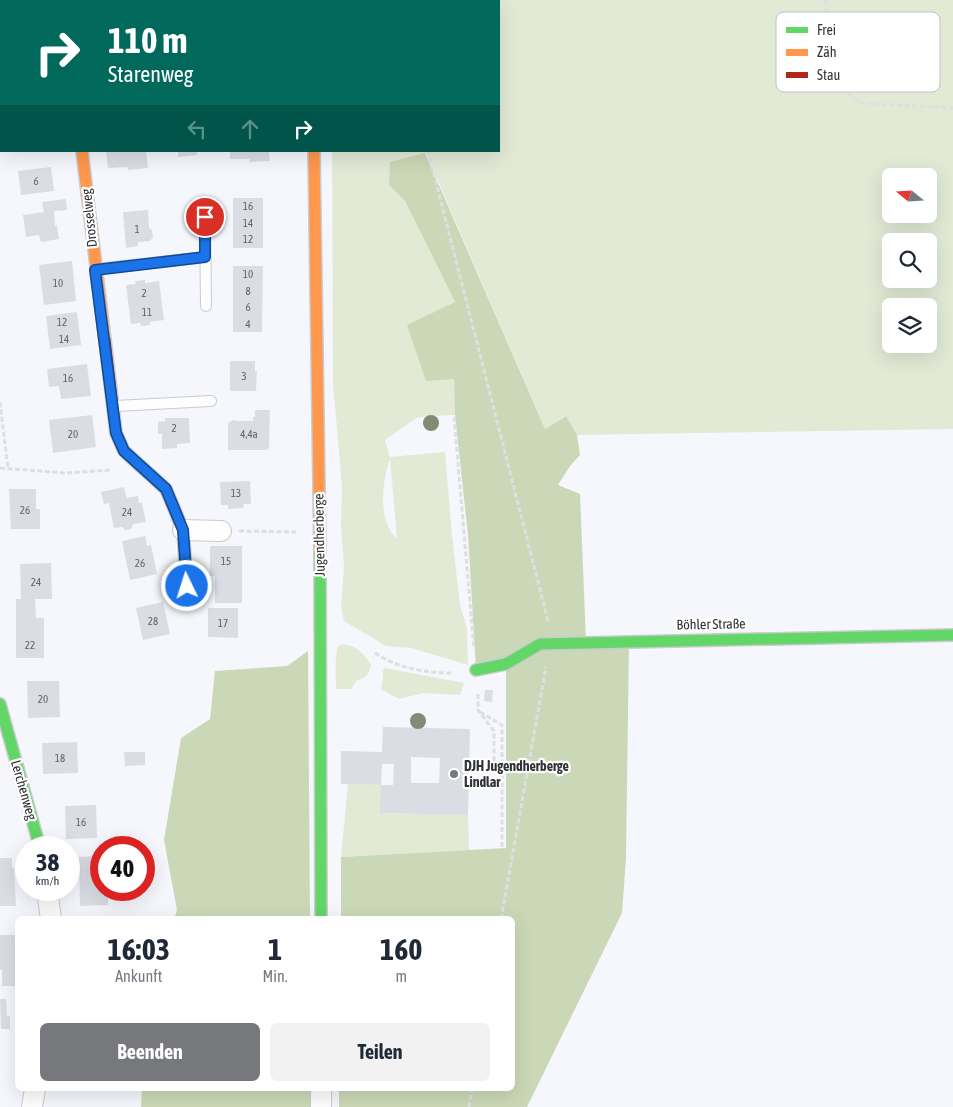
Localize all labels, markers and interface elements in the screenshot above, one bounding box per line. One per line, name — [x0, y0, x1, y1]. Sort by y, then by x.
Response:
legend — [776, 12, 940, 92]
icon: right — [25, 20, 90, 85]
text: 110 m — [108, 20, 187, 60]
text: Frei — [817, 22, 836, 38]
text: Zäh — [817, 44, 837, 60]
text: Starenweg — [108, 61, 193, 87]
text: Stau — [817, 67, 840, 83]
icon: left — [183, 115, 211, 143]
icon: ahead — [236, 115, 264, 143]
icon: right — [289, 115, 317, 143]
north arrow — [882, 168, 938, 222]
map controls — [882, 168, 937, 353]
house number: 6 — [33, 175, 39, 187]
street label: Drosselweg — [78, 188, 100, 248]
pin — [184, 196, 226, 238]
house number: 16 — [243, 200, 253, 212]
icon: arrive — [191, 203, 219, 231]
house number: 14 — [243, 217, 253, 229]
house number: 1 — [134, 223, 140, 235]
house number: 12 — [243, 233, 253, 245]
button: search — [882, 233, 937, 288]
house number: 10 — [243, 268, 253, 280]
house number: 10 — [53, 277, 63, 289]
house number: 8 — [245, 285, 251, 297]
house number: 2 — [141, 287, 147, 299]
button: layers — [882, 298, 937, 353]
house number: 6 — [245, 301, 251, 313]
house number: 11 — [142, 306, 152, 318]
house number: 12 — [57, 316, 67, 328]
house number: 4 — [245, 318, 251, 330]
house number: 14 — [59, 333, 69, 345]
house number: 3 — [241, 370, 247, 382]
house number: 16 — [63, 372, 73, 384]
house number: 2 — [171, 422, 177, 434]
house number: 20 — [68, 428, 78, 440]
house number: 4,4a — [240, 428, 258, 440]
house number: 13 — [231, 487, 241, 499]
street label: Jugendherberge — [310, 493, 328, 577]
house number: 26 — [20, 504, 30, 516]
house number: 24 — [122, 506, 132, 518]
house number: 15 — [221, 555, 231, 567]
house number: 26 — [135, 557, 145, 569]
position arrow — [160, 559, 212, 611]
house number: 24 — [31, 576, 41, 588]
house number: 28 — [148, 615, 158, 627]
street label: Böhler Straße — [676, 615, 746, 633]
house number: 17 — [218, 617, 228, 629]
house number: 22 — [25, 639, 35, 651]
house number: 20 — [38, 693, 48, 705]
house number: 18 — [55, 752, 65, 764]
street label: Lerchenweg — [8, 758, 40, 822]
place label: DJH Jugendherberge Lindlar — [464, 758, 569, 790]
marker: DJH Jugendherberge Lindlar — [448, 768, 460, 780]
house number: 16 — [76, 816, 86, 828]
speed limit sign: 40 — [90, 836, 155, 901]
text: 38 — [36, 848, 59, 876]
text: km/h — [36, 874, 59, 888]
text: 16:03 — [108, 932, 170, 966]
text: 1 — [268, 932, 282, 966]
text: 160 — [380, 932, 422, 966]
text: Ankunft — [115, 967, 162, 985]
text: Min. — [263, 967, 288, 985]
text: m — [395, 967, 407, 985]
button: Beenden — [40, 1023, 260, 1081]
button: Teilen — [270, 1023, 490, 1081]

